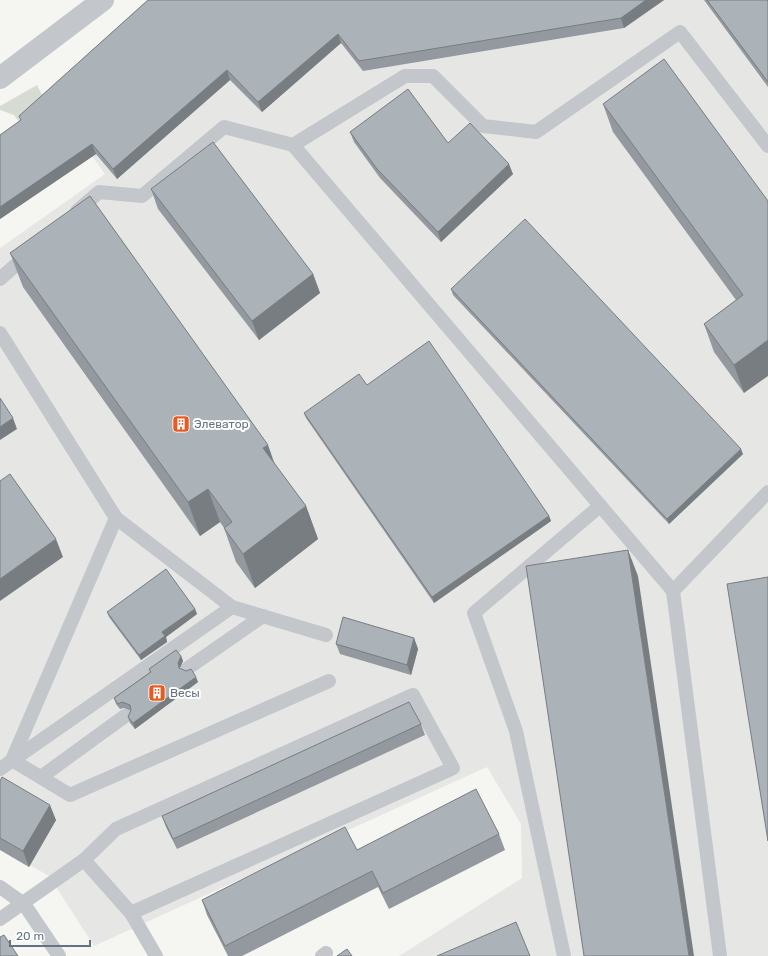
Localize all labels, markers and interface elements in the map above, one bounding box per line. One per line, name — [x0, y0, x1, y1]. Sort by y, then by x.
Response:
building icon: Элеватор — [171, 414, 191, 434]
place label: Элеватор — [194, 417, 249, 431]
building icon: Весы — [147, 683, 167, 703]
place label: Весы — [170, 686, 200, 700]
scale bar — [10, 922, 90, 948]
text: 20 m — [16, 929, 44, 943]

